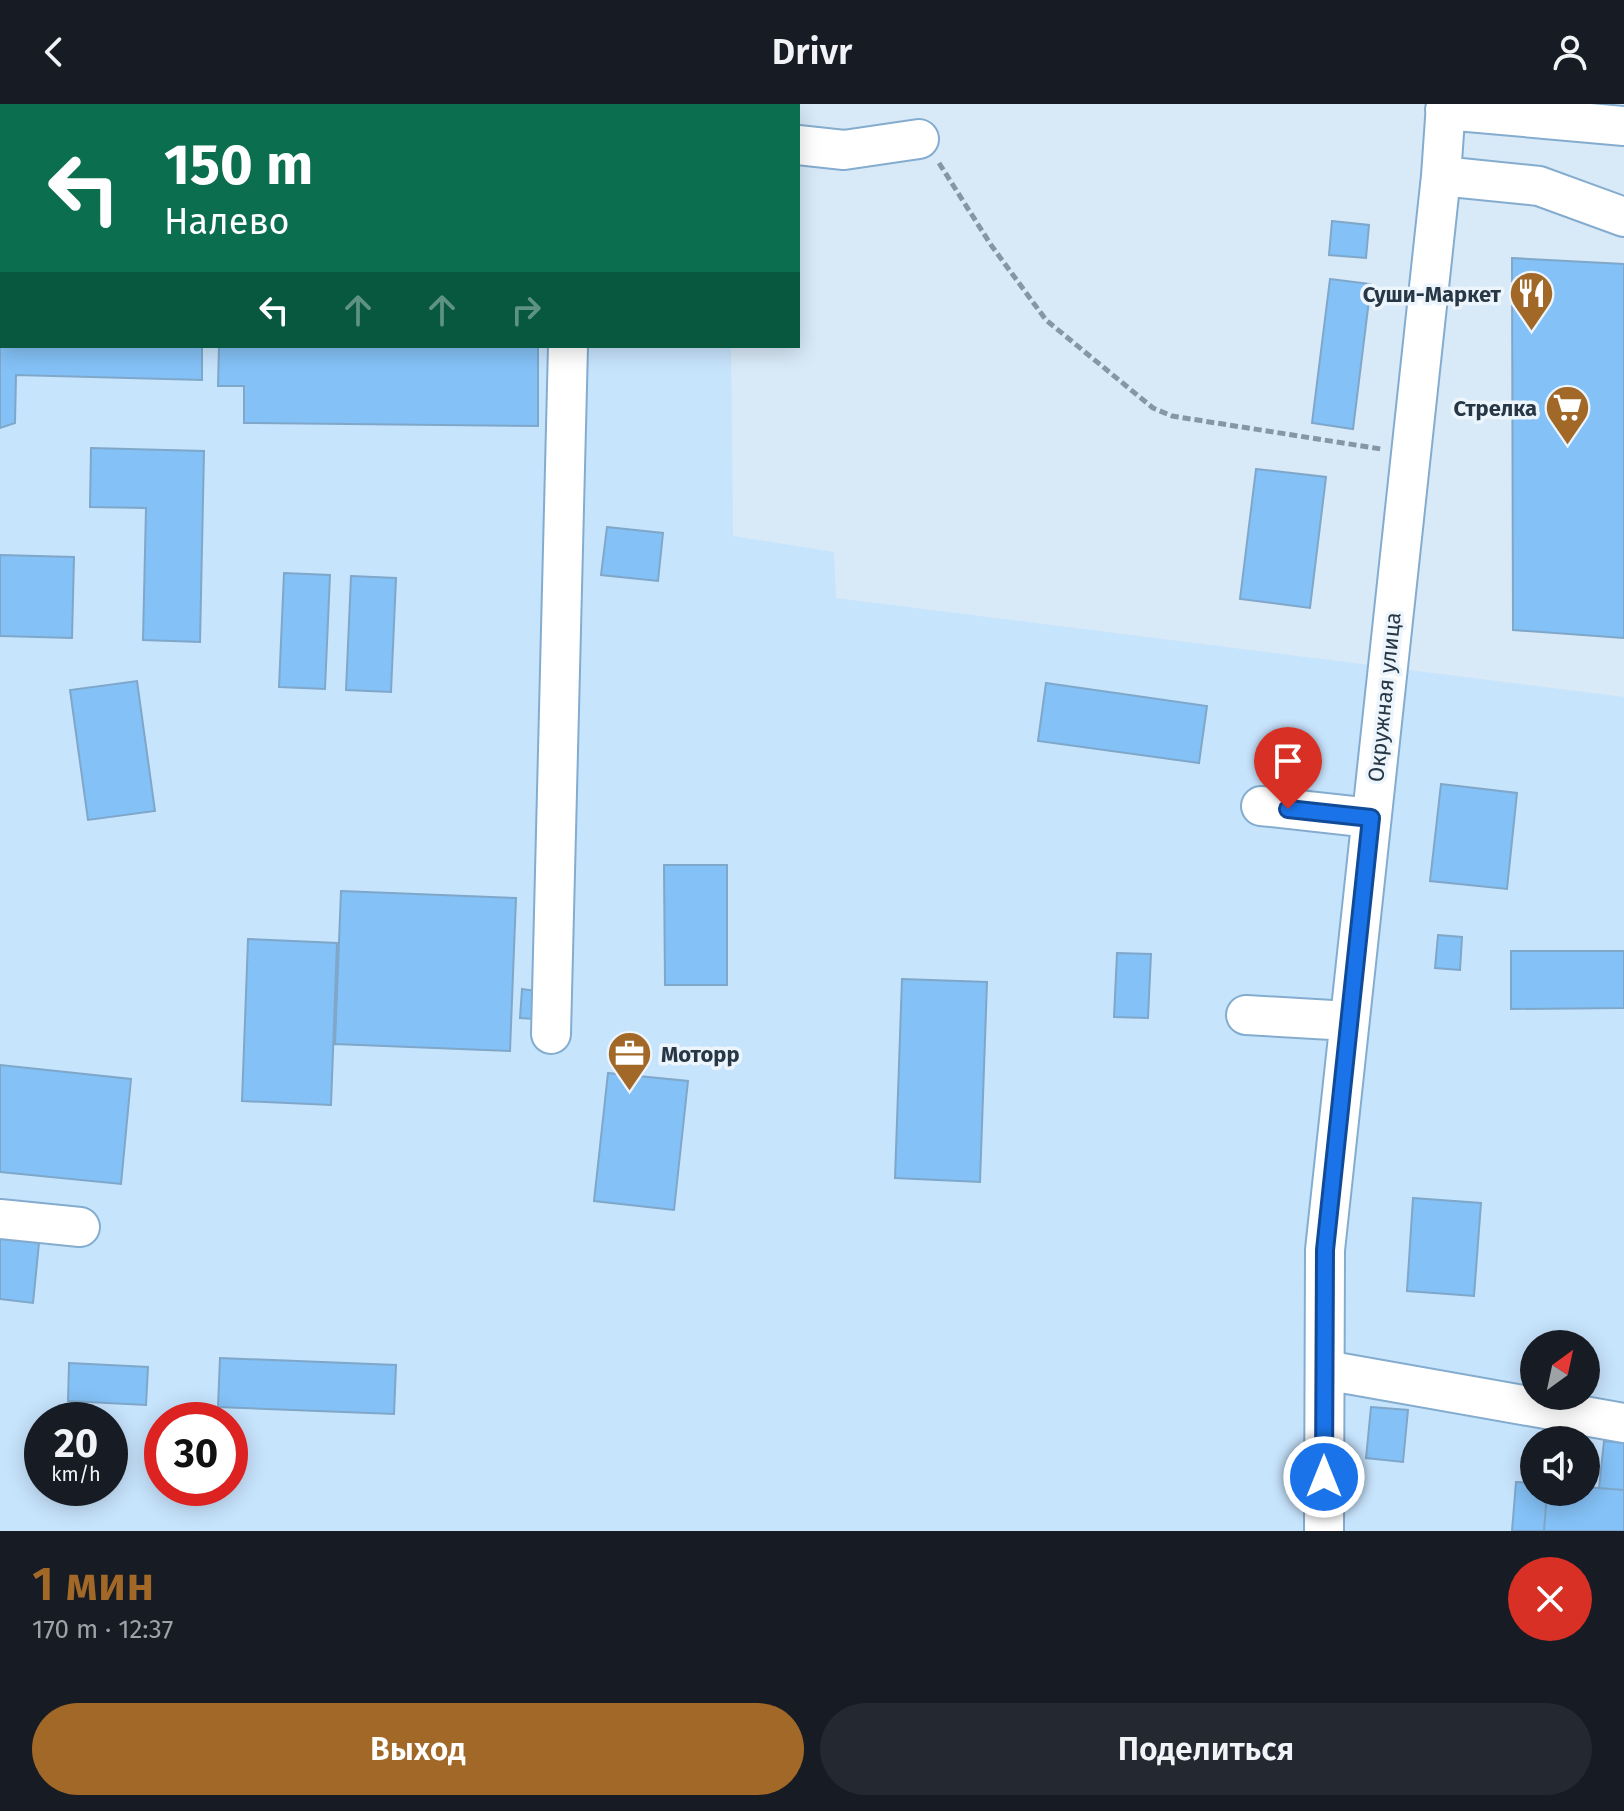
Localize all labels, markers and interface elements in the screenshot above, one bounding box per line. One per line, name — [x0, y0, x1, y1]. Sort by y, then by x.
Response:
icon: back — [32, 30, 76, 74]
text: Drivr — [772, 30, 852, 74]
icon: person — [1548, 30, 1592, 74]
text: 150 m — [164, 132, 313, 199]
icon: left — [32, 136, 136, 240]
text: Налево — [164, 200, 290, 244]
restaurant icon: Суши-Маркет — [1508, 270, 1556, 333]
place label: Суши-Маркет — [1363, 281, 1502, 308]
icon: left — [252, 288, 296, 332]
icon: ahead — [336, 288, 380, 332]
icon: ahead — [420, 288, 464, 332]
icon: right — [504, 288, 548, 332]
supermarket icon: Стрелка — [1544, 384, 1592, 447]
place label: Стрелка — [1454, 395, 1537, 422]
street label: Окружная улица — [1362, 611, 1407, 783]
pin — [1254, 727, 1322, 809]
icon: arrive — [1266, 739, 1310, 783]
office icon: Моторр — [606, 1030, 654, 1093]
place label: Моторр — [661, 1041, 740, 1068]
north arrow — [1520, 1330, 1600, 1410]
map controls — [1520, 1330, 1600, 1506]
speed limit sign: 30 — [144, 1402, 248, 1506]
text: 20 — [54, 1420, 98, 1468]
button: sound — [1520, 1426, 1600, 1506]
position arrow — [1282, 1435, 1366, 1519]
text: km/h — [51, 1462, 101, 1486]
text: 1 мин — [32, 1555, 155, 1613]
button: close — [1508, 1557, 1592, 1641]
text: 170 m · 12:37 — [32, 1614, 173, 1645]
button: Выход — [32, 1703, 804, 1795]
button: Поделиться — [820, 1703, 1592, 1795]

